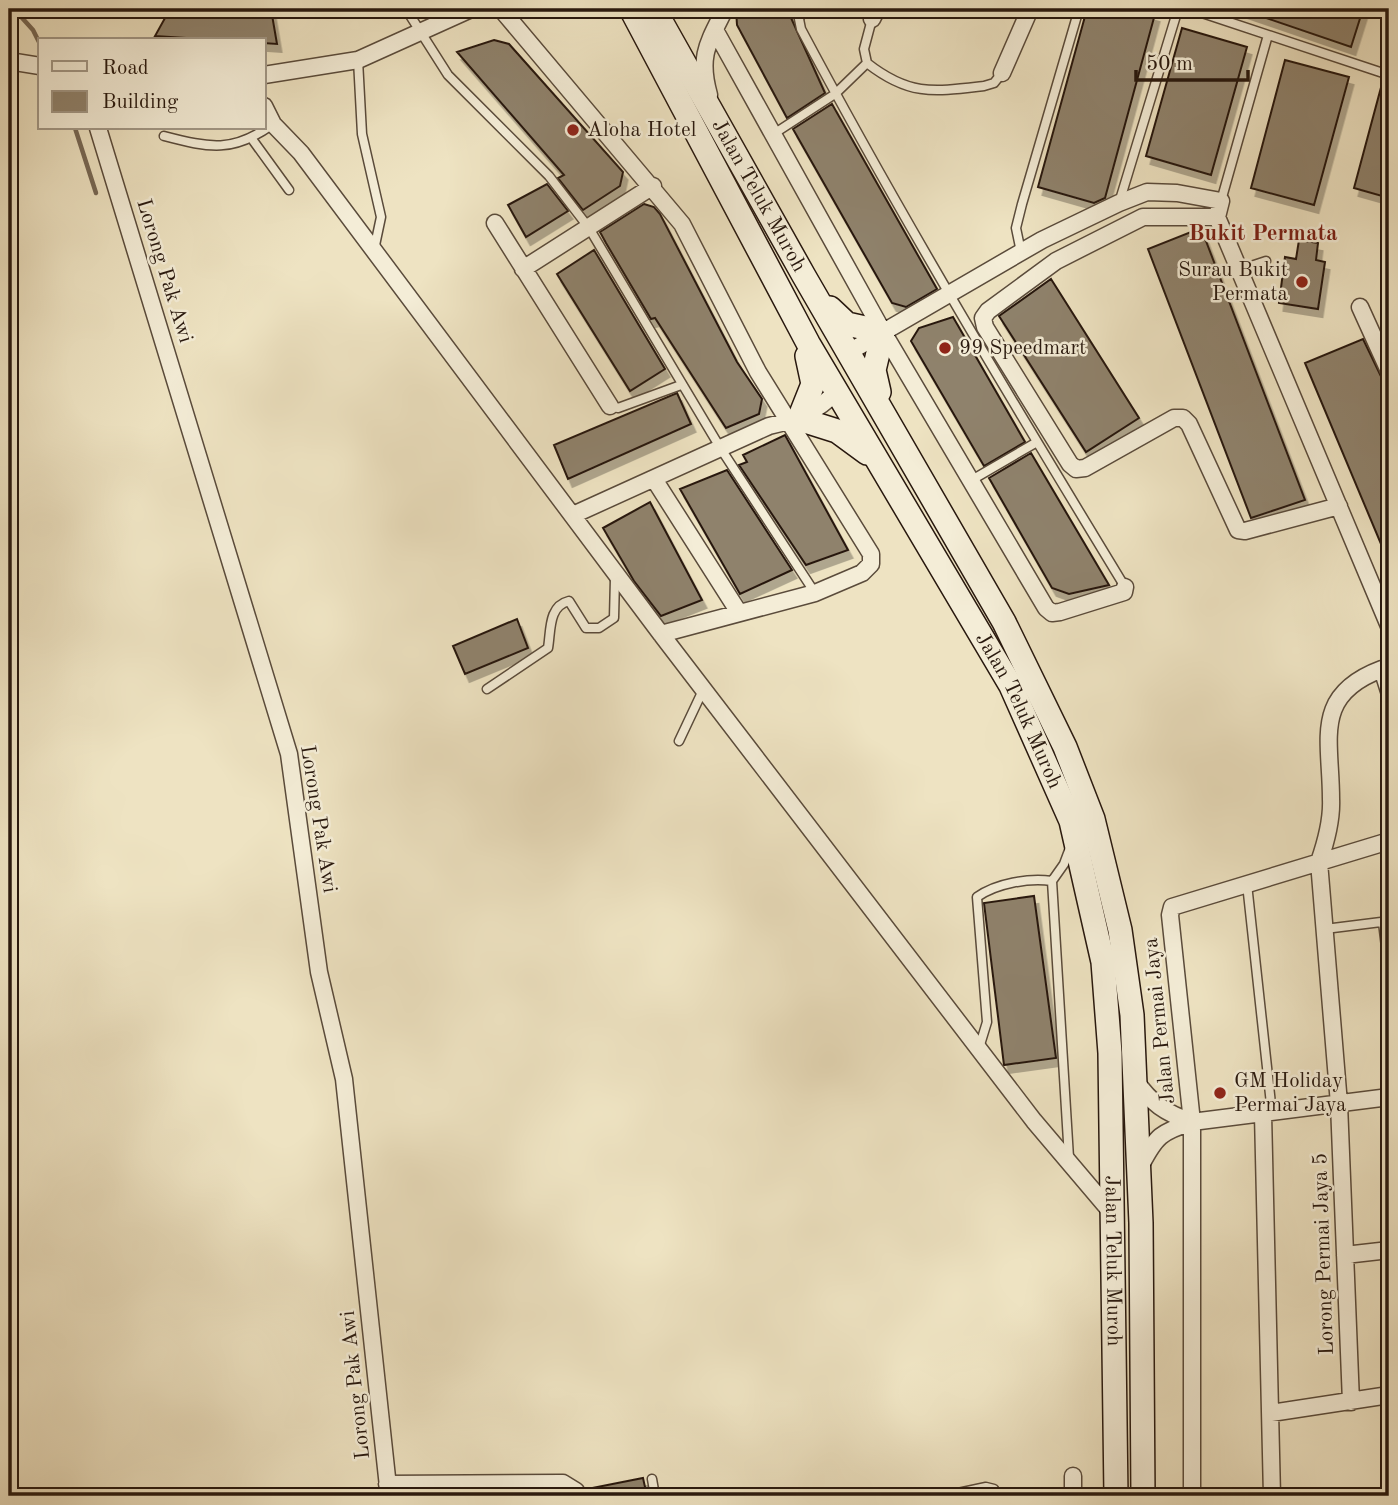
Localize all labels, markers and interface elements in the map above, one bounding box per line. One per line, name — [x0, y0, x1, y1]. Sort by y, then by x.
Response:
legend — [38, 38, 266, 130]
scale bar — [1136, 38, 1248, 82]
text: 50 m — [1146, 54, 1193, 75]
text: Road — [102, 58, 149, 79]
text: Building — [102, 92, 179, 113]
street label: Jalan Teluk Muroh — [708, 116, 810, 275]
place label: Aloha Hotel — [587, 120, 697, 141]
marker: Aloha Hotel — [565, 122, 581, 138]
street label: Lorong Pak Awi — [132, 197, 196, 345]
district label: Bukit Permata — [1188, 222, 1338, 245]
place label: Surau Bukit Permata — [1178, 260, 1288, 305]
marker: Surau Bukit Permata — [1294, 274, 1310, 290]
place label: 99 Speedmart — [959, 338, 1086, 359]
marker: 99 Speedmart — [937, 340, 953, 356]
street label: Jalan Teluk Muroh — [971, 629, 1066, 792]
street label: Lorong Pak Awi — [296, 744, 340, 894]
street label: Jalan Permai Jaya — [1141, 937, 1179, 1105]
place label: GM Holiday Permai Jaya — [1234, 1071, 1346, 1116]
marker: GM Holiday Permai Jaya — [1212, 1085, 1228, 1101]
street label: Lorong Permai Jaya 5 — [1310, 1152, 1338, 1356]
street label: Jalan Teluk Muroh — [1101, 1175, 1124, 1347]
street label: Lorong Pak Awi — [338, 1310, 374, 1460]

